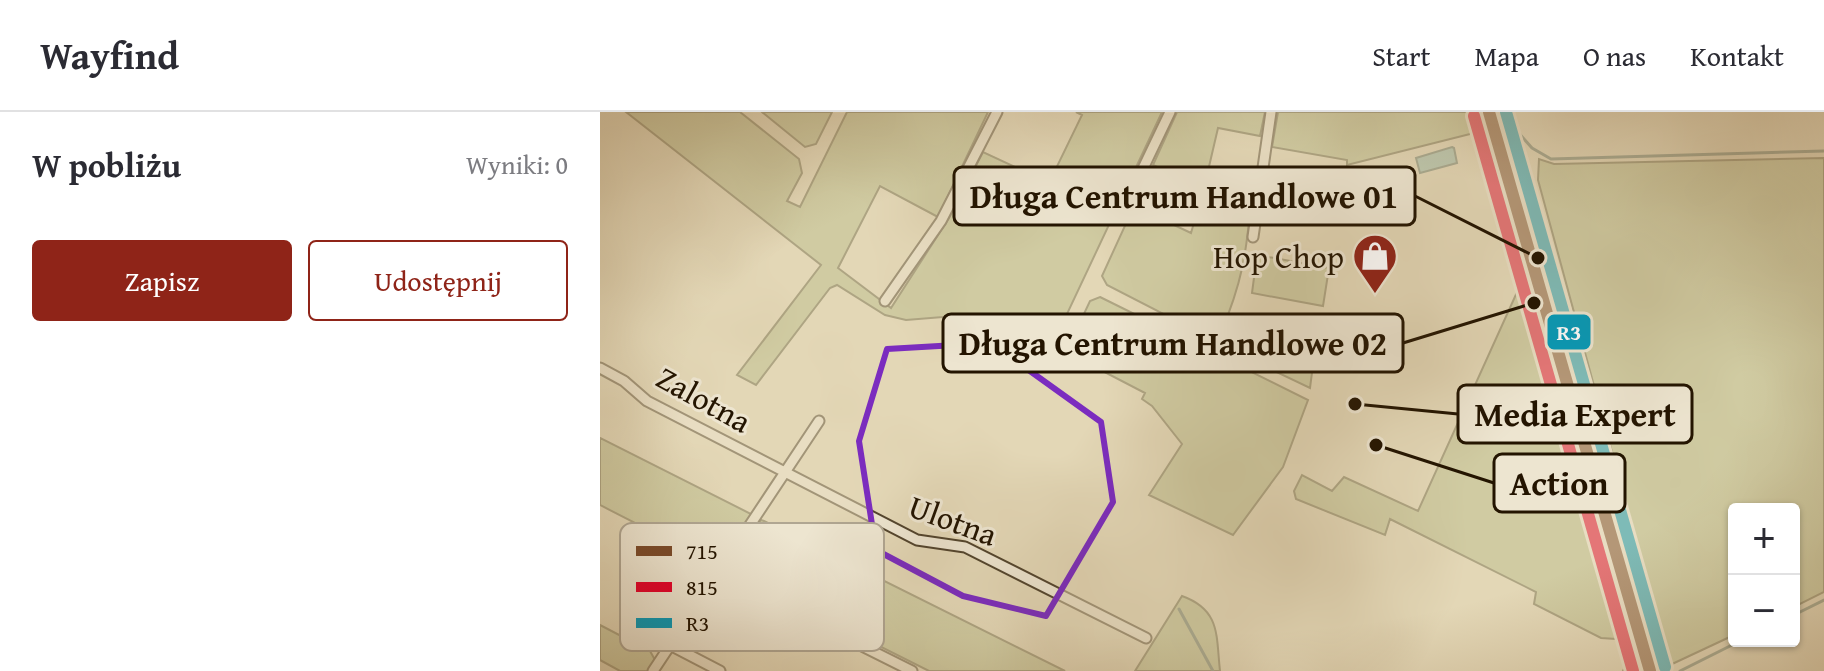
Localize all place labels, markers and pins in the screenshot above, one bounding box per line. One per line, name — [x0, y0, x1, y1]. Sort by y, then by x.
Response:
callout: Długa Centrum Handlowe 01 — [954, 167, 1415, 225]
shop icon: Hop Chop — [1351, 232, 1399, 295]
place label: Hop Chop — [1213, 233, 1344, 280]
callout: Długa Centrum Handlowe 02 — [943, 314, 1403, 372]
callout: Media Expert — [1458, 385, 1692, 443]
callout: Action — [1494, 454, 1625, 512]

